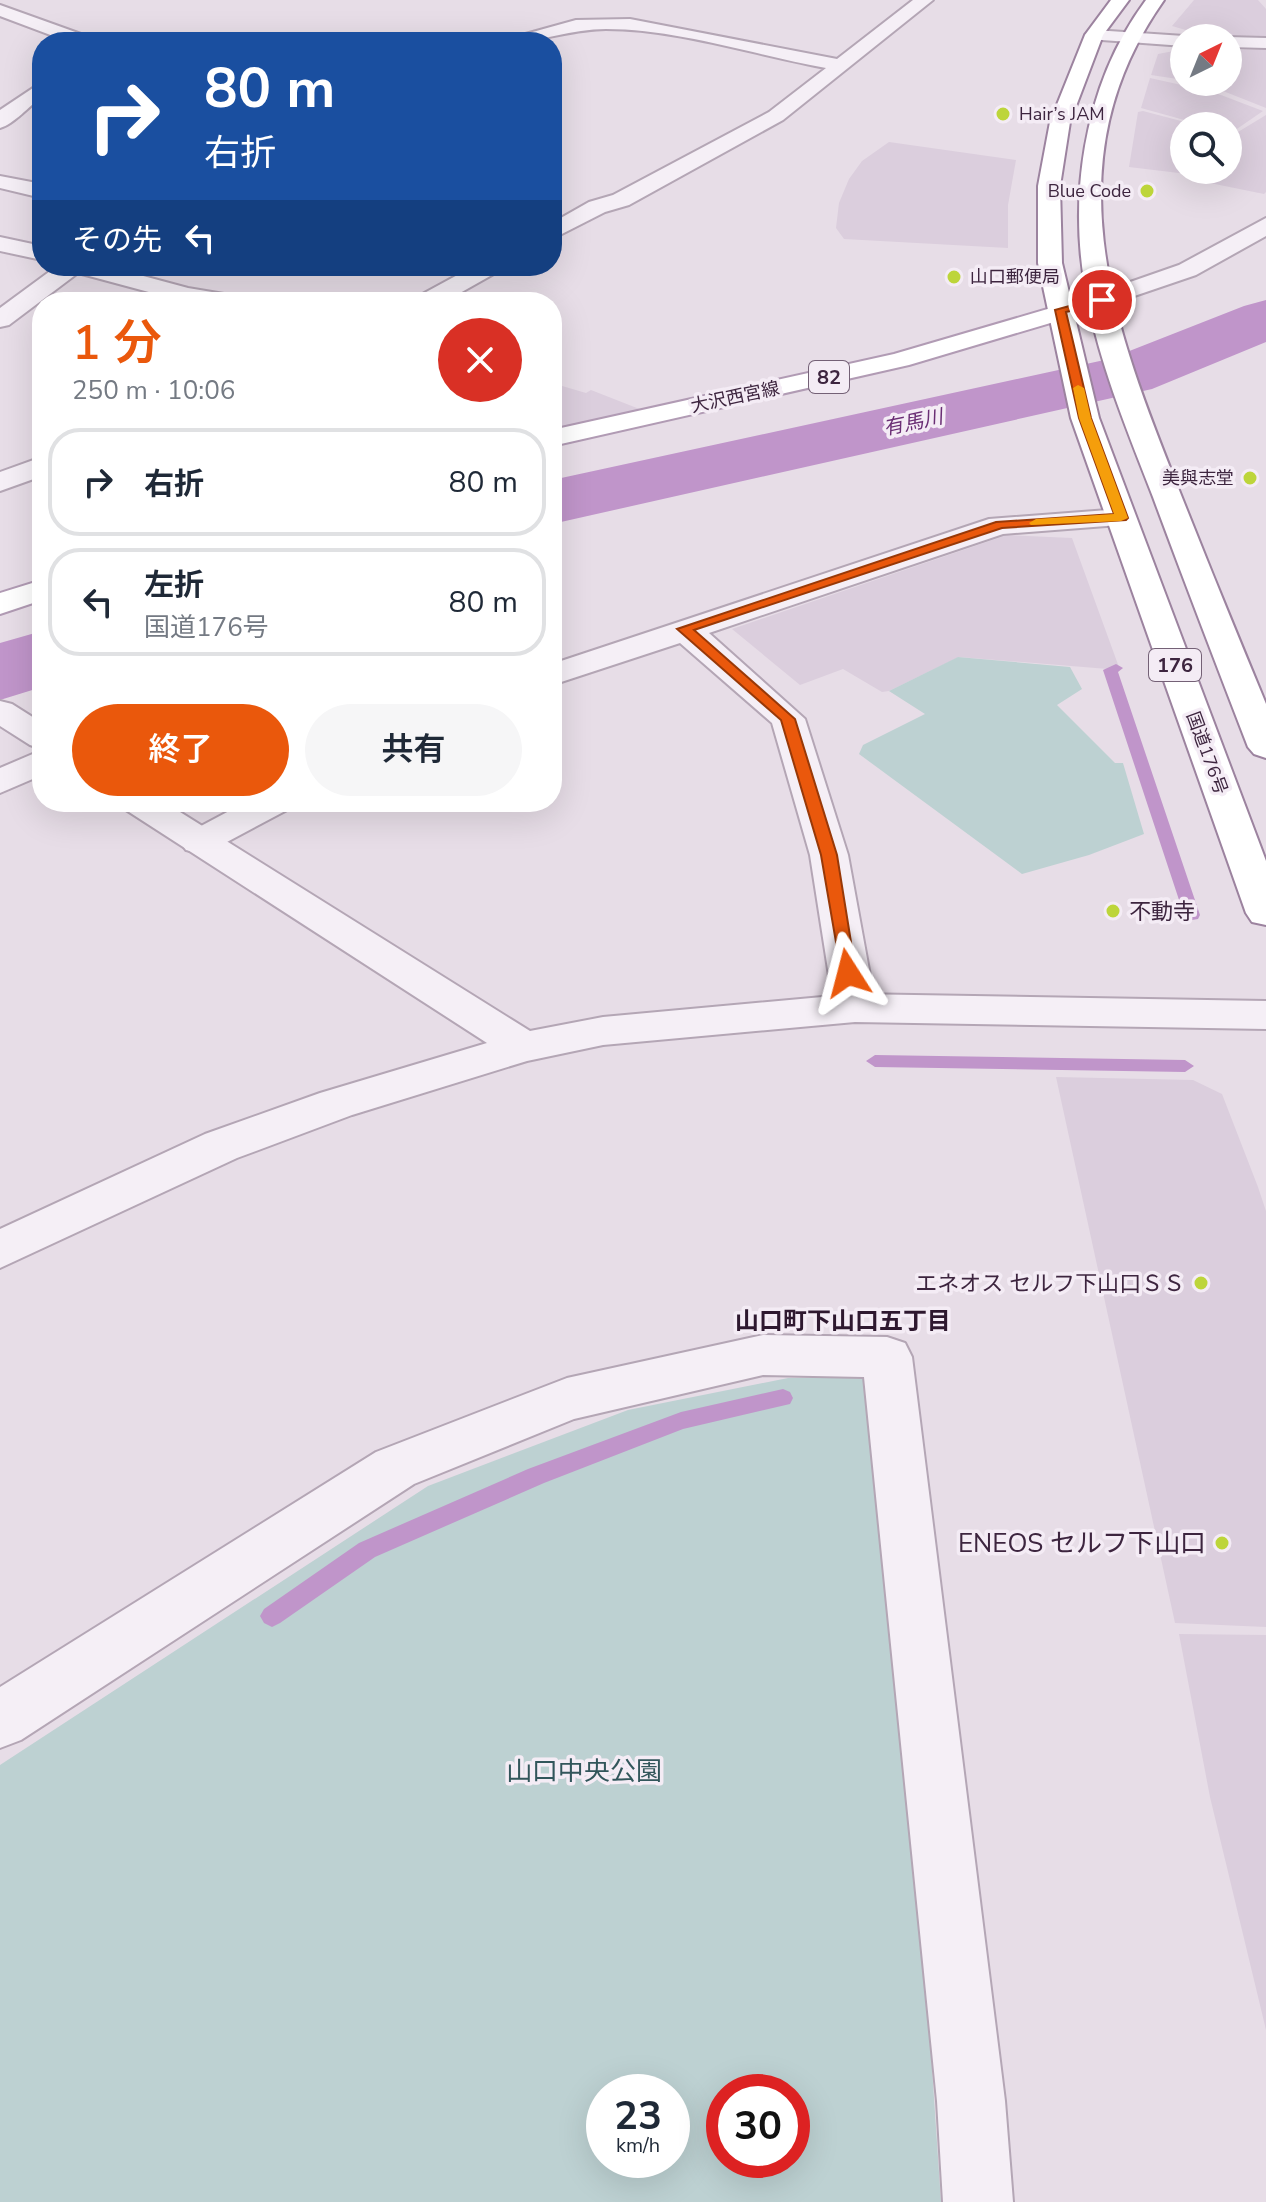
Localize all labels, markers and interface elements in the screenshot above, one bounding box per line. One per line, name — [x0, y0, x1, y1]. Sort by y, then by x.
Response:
north arrow — [1170, 24, 1242, 96]
map controls — [1170, 24, 1242, 184]
text: 80 m — [204, 50, 335, 127]
icon: right — [72, 64, 176, 168]
place label: Hair’s JAM — [1019, 102, 1105, 126]
marker: Hair’s JAM — [994, 105, 1012, 123]
button: search — [1170, 112, 1242, 184]
text: 右折 — [204, 129, 276, 178]
place label: Blue Code — [1048, 179, 1131, 203]
marker: Blue Code — [1138, 182, 1156, 200]
icon: left — [178, 216, 222, 260]
text: その先 — [72, 220, 162, 261]
place label: 山口郵便局 — [970, 265, 1060, 289]
pin — [1068, 266, 1136, 334]
marker: 山口郵便局 — [945, 268, 963, 286]
icon: arrive — [1080, 278, 1124, 322]
text: 1 分 — [72, 310, 161, 376]
button: close — [438, 318, 522, 402]
road number: 82 — [809, 361, 849, 393]
text: 250 m · 10:06 — [72, 373, 235, 408]
street label: 大沢西宮線 — [688, 376, 782, 418]
water label: 有馬川 — [881, 403, 947, 442]
icon: right — [76, 460, 120, 504]
text: 80 m — [449, 462, 518, 503]
text: 右折 — [144, 464, 204, 505]
place label: 美與志堂 — [1162, 466, 1234, 490]
marker: 美與志堂 — [1241, 469, 1259, 487]
text: 左折 — [144, 565, 204, 606]
icon: left — [76, 580, 120, 624]
text: 80 m — [449, 582, 518, 623]
text: 国道176号 — [144, 610, 269, 645]
road number: 176 — [1149, 649, 1201, 681]
button: 終了 — [72, 704, 289, 796]
button: 共有 — [305, 704, 522, 796]
street label: 国道176号 — [1181, 708, 1233, 798]
place label: 不動寺 — [1129, 897, 1195, 927]
marker: 不動寺 — [1104, 902, 1122, 920]
position arrow — [806, 931, 890, 1015]
place label: エネオス セルフ下山口ＳＳ — [915, 1269, 1185, 1299]
marker: エネオス セルフ下山口ＳＳ — [1192, 1274, 1210, 1292]
district label: 山口町下山口五丁目 — [735, 1305, 951, 1337]
place label: ENEOS セルフ下山口 — [958, 1526, 1206, 1561]
marker: ENEOS セルフ下山口 — [1213, 1534, 1231, 1552]
park label: 山口中央公園 — [506, 1754, 662, 1789]
speed limit sign: 30 — [706, 2074, 810, 2178]
text: 23 — [614, 2089, 662, 2143]
text: km/h — [616, 2132, 660, 2159]

